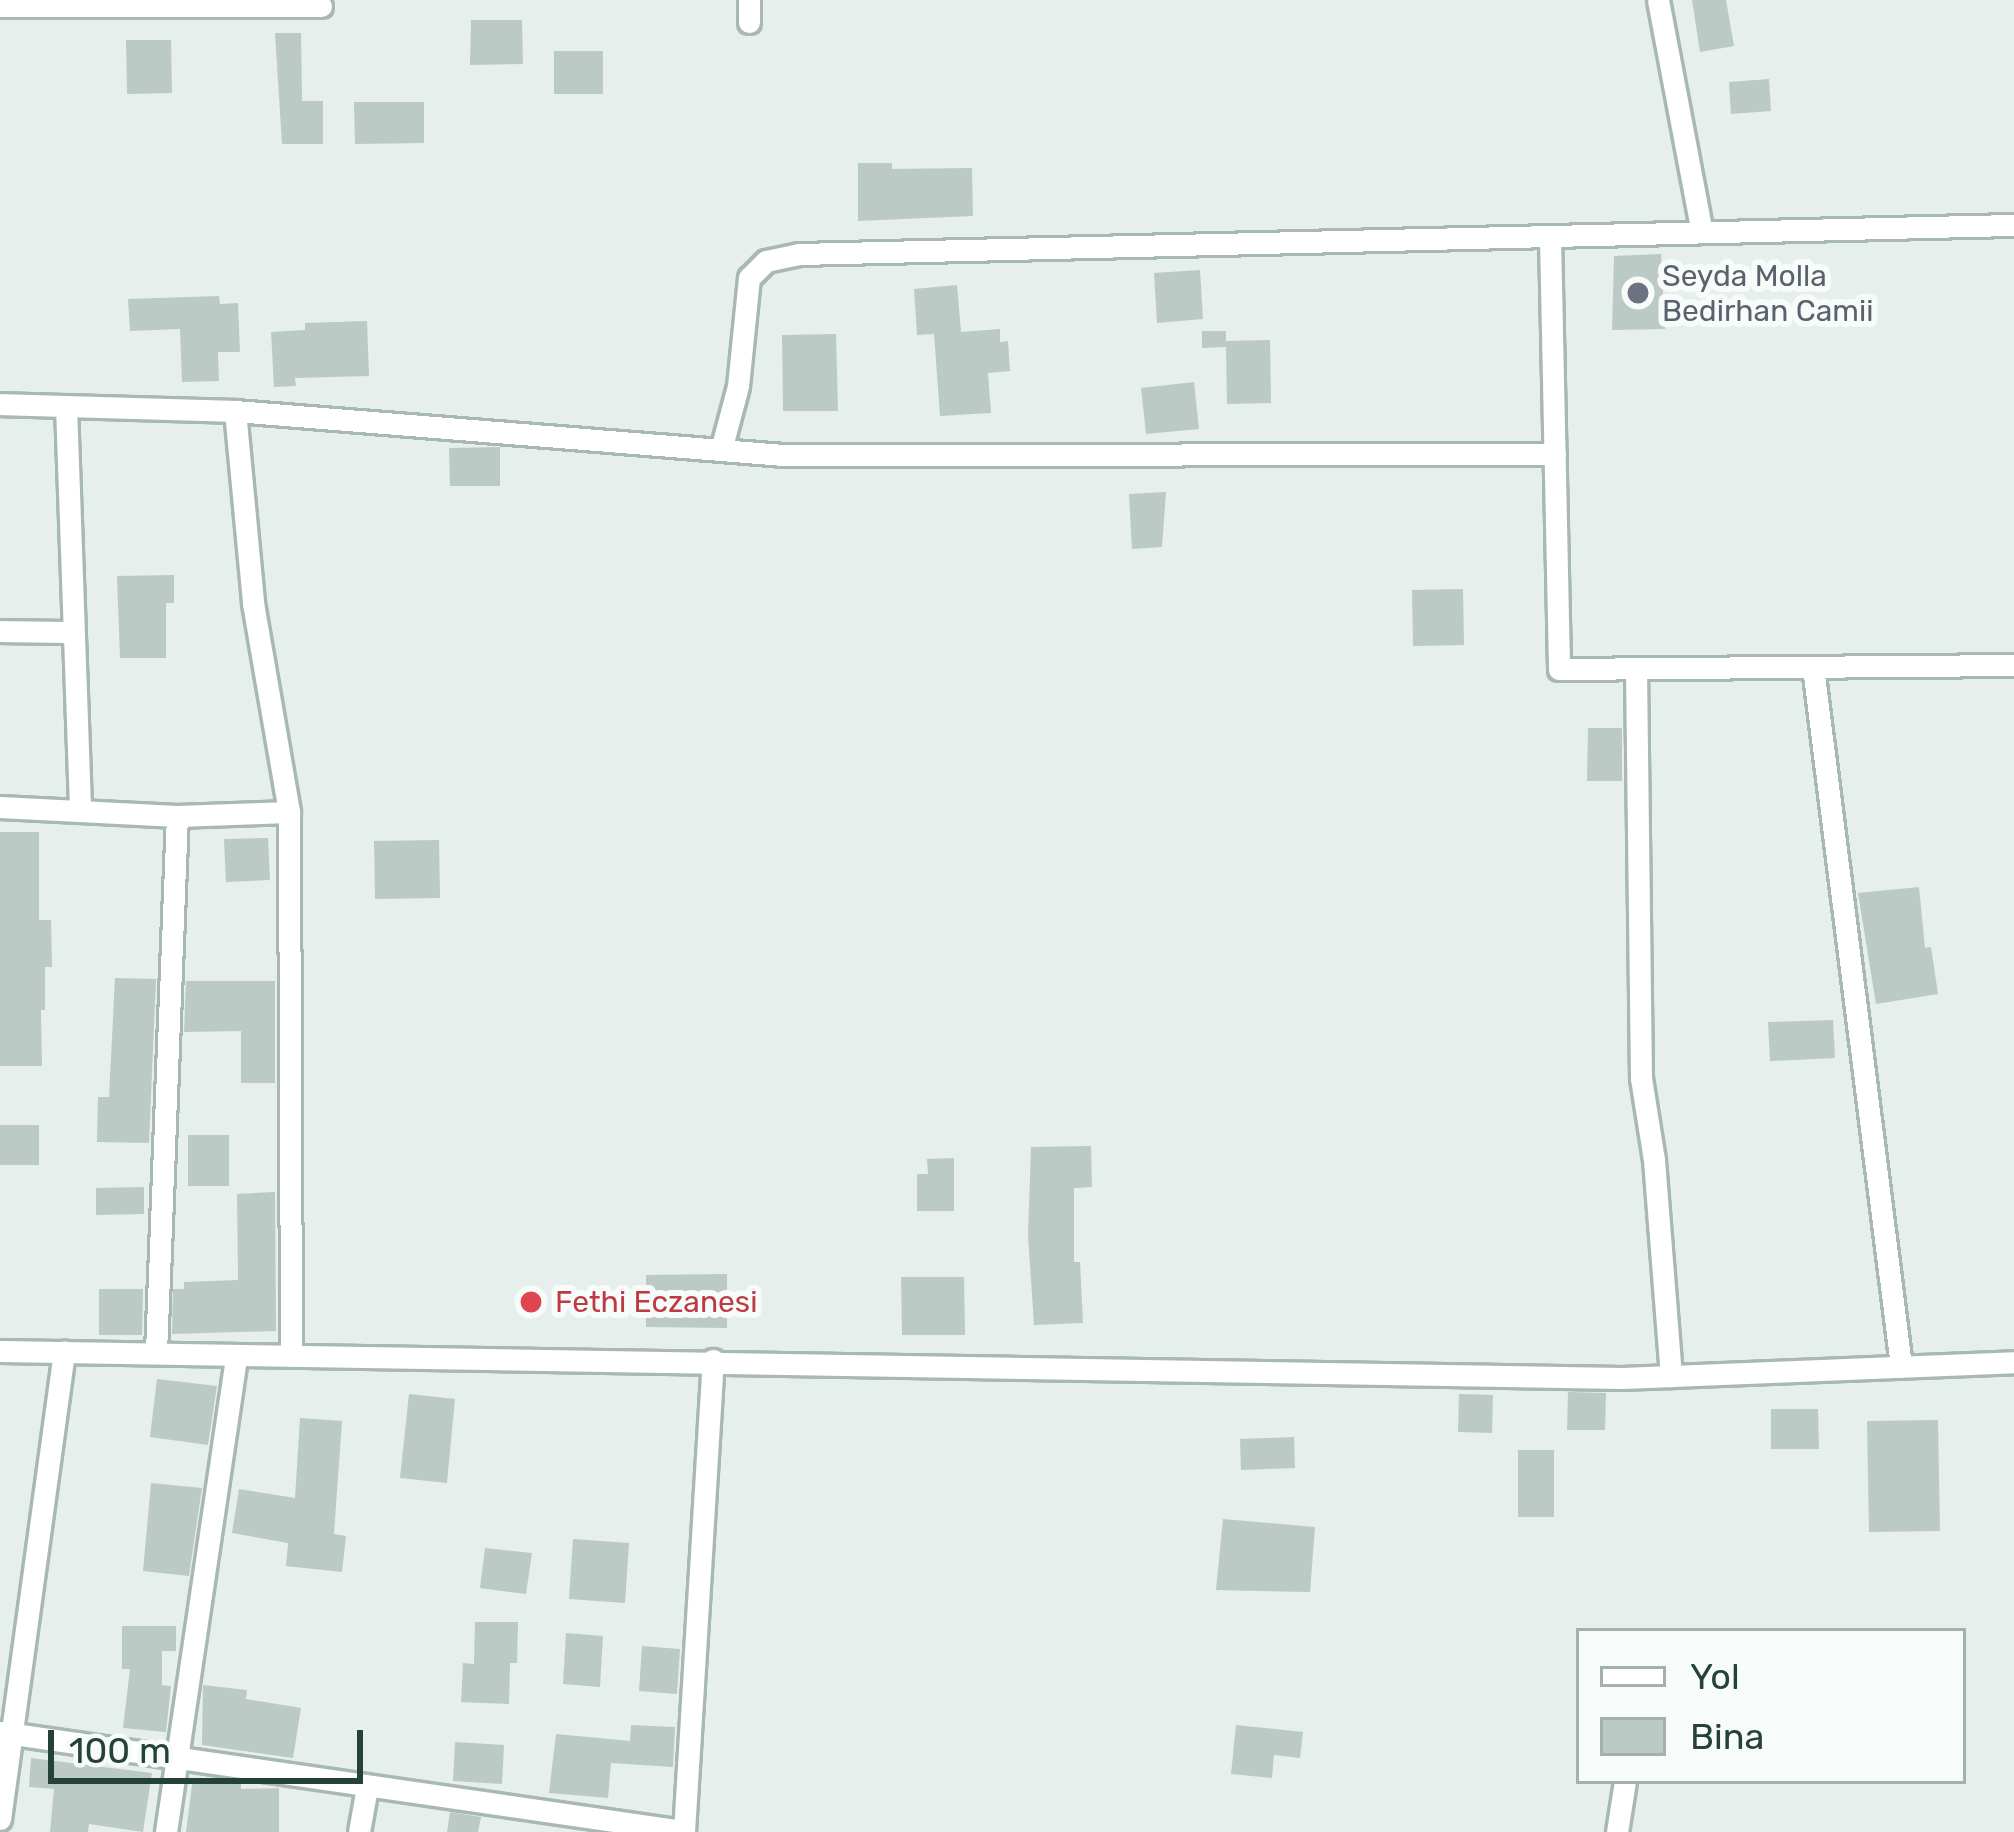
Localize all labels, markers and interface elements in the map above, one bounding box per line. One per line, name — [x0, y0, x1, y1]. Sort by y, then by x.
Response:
place label: Seyda Molla Bedirhan Camii — [1662, 258, 1873, 328]
marker: Seyda Molla Bedirhan Camii — [1625, 280, 1651, 306]
place label: Fethi Eczanesi — [555, 1284, 757, 1320]
marker: Fethi Eczanesi — [518, 1289, 544, 1315]
legend — [1576, 1628, 1966, 1784]
text: Yol — [1690, 1655, 1740, 1698]
scale bar — [54, 1706, 369, 1780]
text: Bina — [1690, 1715, 1764, 1758]
text: 100 m — [69, 1729, 171, 1772]

